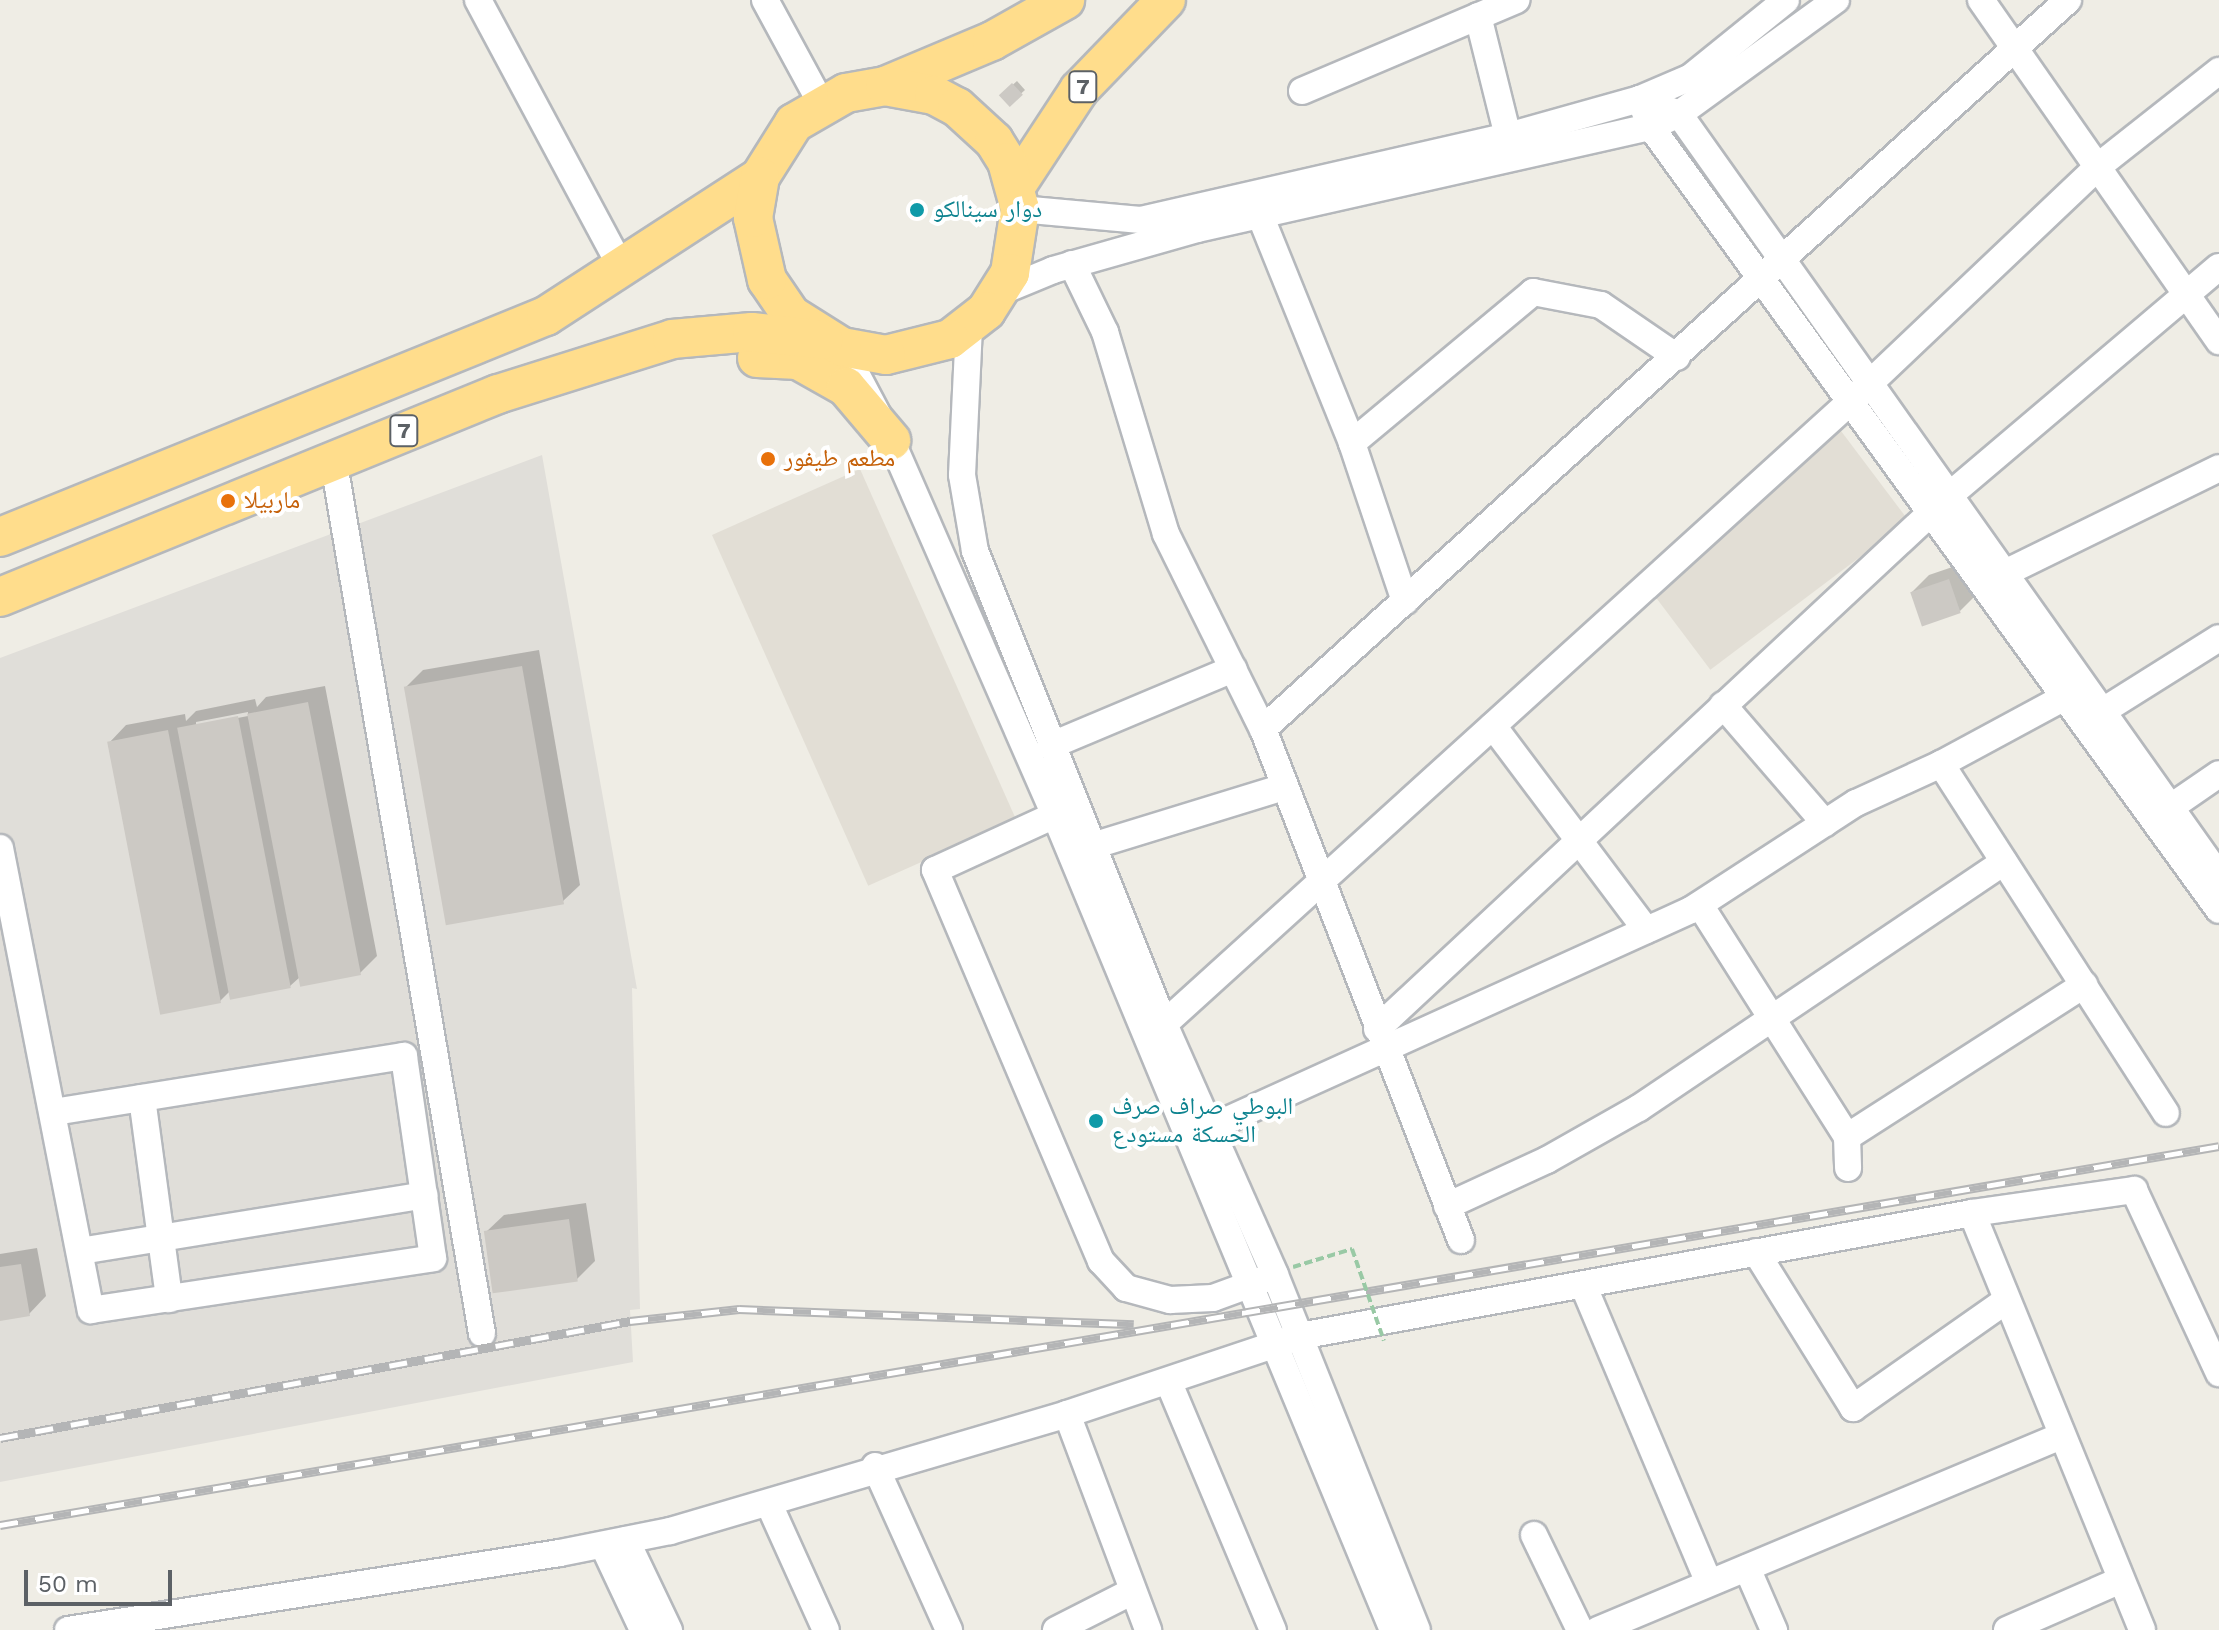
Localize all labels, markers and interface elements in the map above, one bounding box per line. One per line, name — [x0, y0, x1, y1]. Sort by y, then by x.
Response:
road number: 7 — [1067, 69, 1099, 105]
place label: دوار سينالكو — [933, 196, 1042, 224]
marker: دوار سينالكو — [908, 201, 926, 219]
road number: 7 — [388, 413, 420, 449]
place label: مطعم طيفور — [784, 445, 895, 473]
marker: مطعم طيفور — [759, 450, 777, 468]
place label: ماربيلا — [244, 487, 300, 515]
marker: ماربيلا — [219, 492, 237, 510]
place label: البوطي صراف صرف الحسكة مستودع — [1112, 1093, 1293, 1149]
marker: البوطي صراف صرف الحسكة مستودع — [1087, 1112, 1105, 1130]
scale bar — [28, 1554, 176, 1604]
text: 50 m — [38, 1570, 98, 1598]

